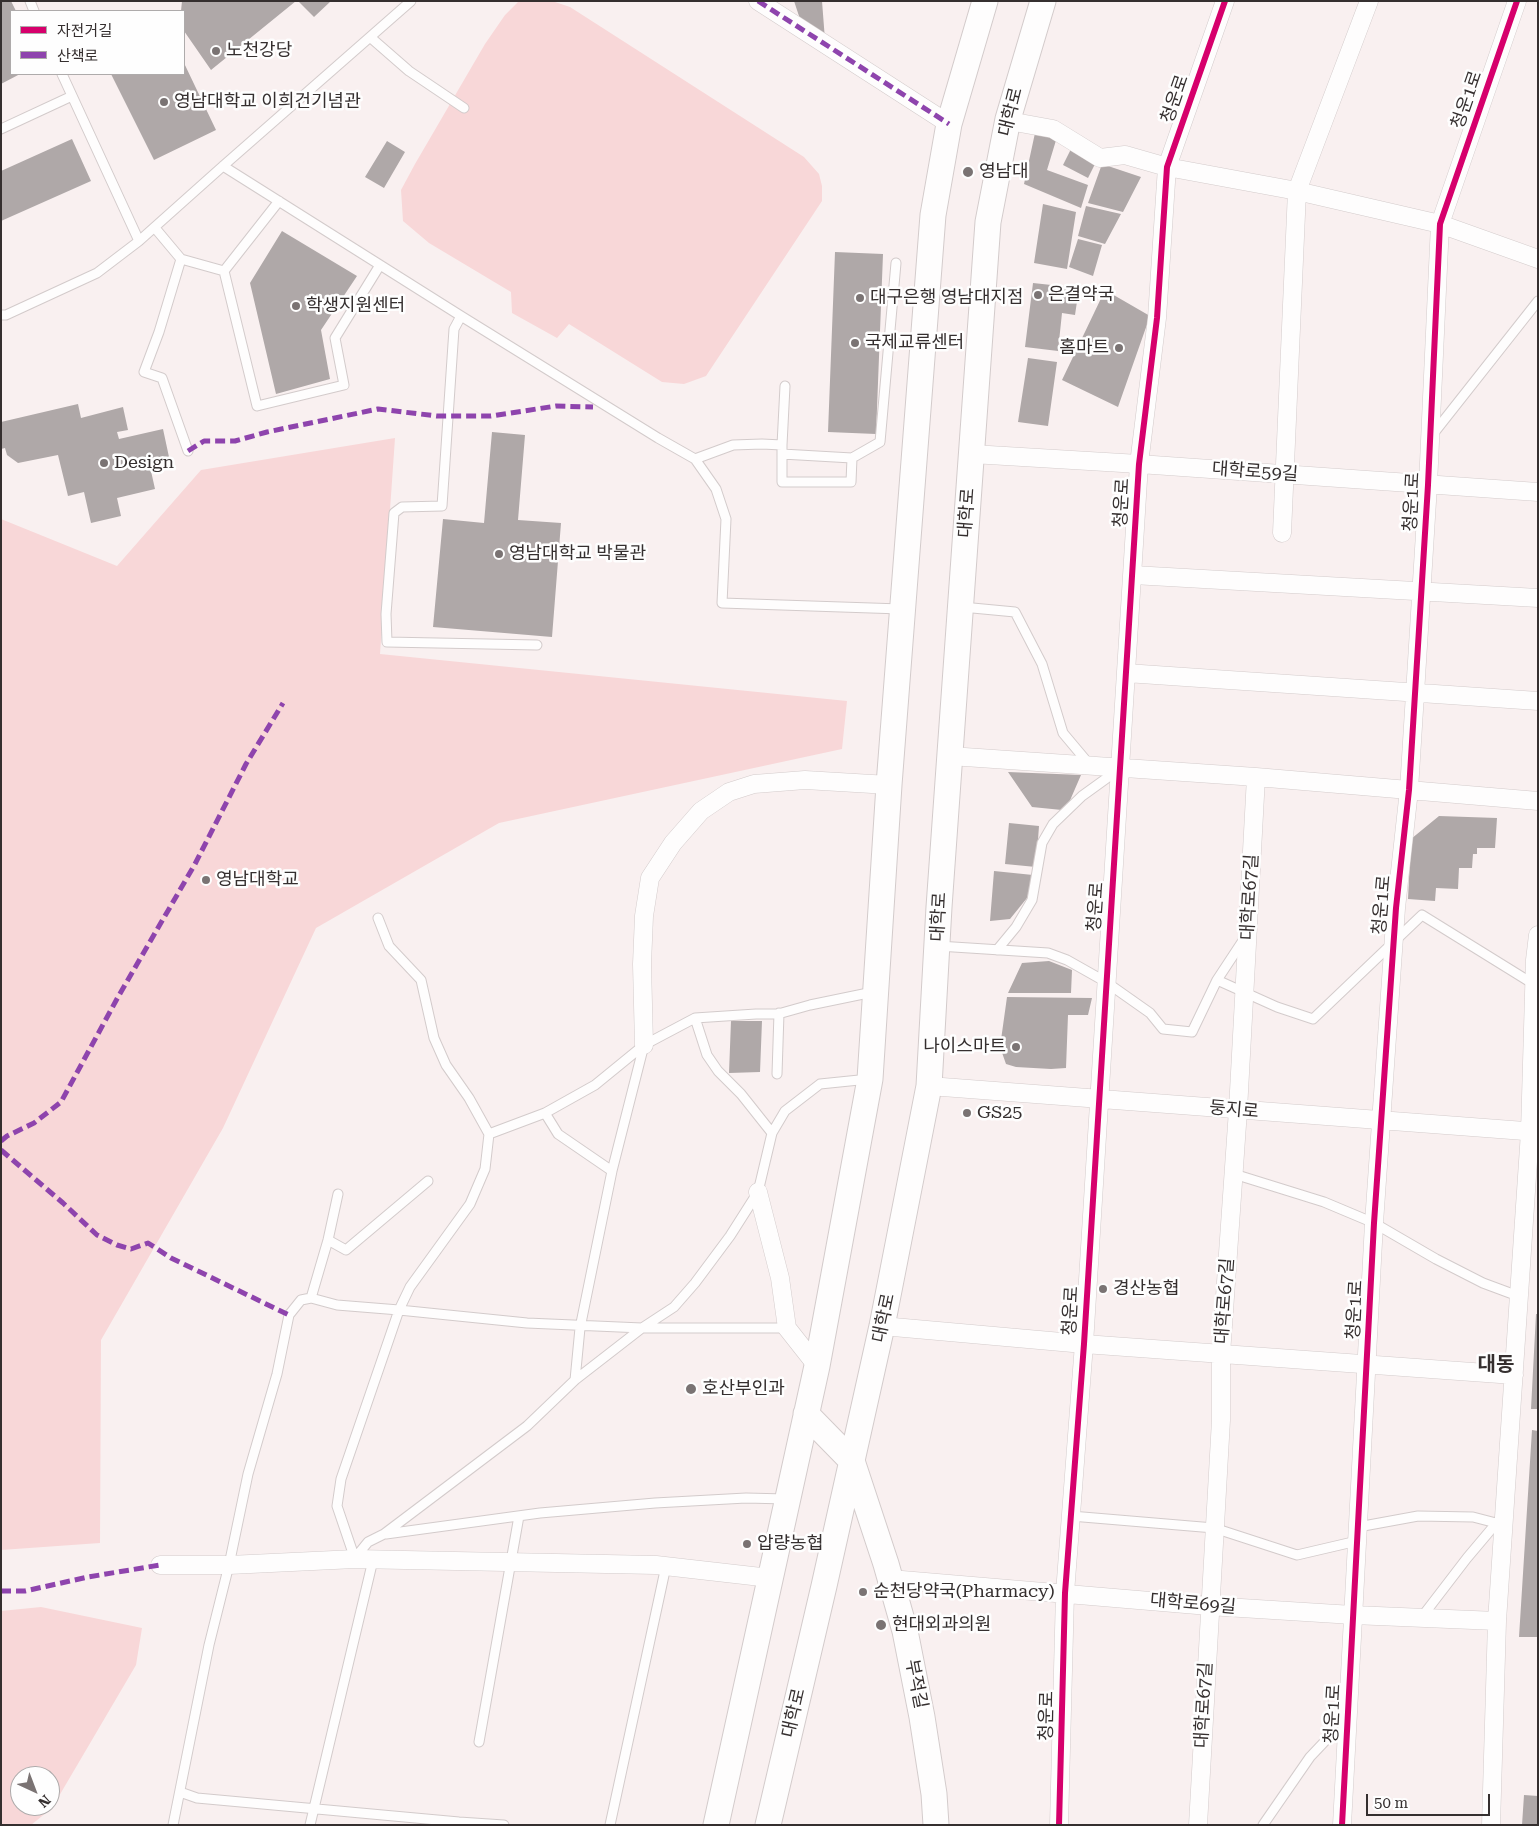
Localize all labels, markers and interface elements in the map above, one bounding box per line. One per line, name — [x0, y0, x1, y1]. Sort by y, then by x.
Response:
legend — [10, 10, 185, 75]
text: 자전거길 — [57, 22, 112, 40]
place label: 노천강당 — [226, 40, 292, 62]
marker: 노천강당 — [210, 45, 222, 57]
text: 산책로 — [57, 47, 98, 65]
street label: 청운1로 — [1447, 68, 1487, 132]
street label: 청운로 — [1157, 72, 1193, 126]
street label: 대학로 — [995, 85, 1027, 139]
place label: 영남대학교 이희건기념관 — [174, 91, 361, 113]
marker: 영남대학교 이희건기념관 — [158, 96, 170, 108]
place label: 영남대 — [979, 161, 1029, 183]
marker: 영남대 — [961, 165, 975, 179]
place label: 은결약국 — [1048, 284, 1114, 306]
place label: 대구은행 영남대지점 — [870, 287, 1024, 309]
marker: 은결약국 — [1032, 289, 1044, 301]
marker: 대구은행 영남대지점 — [854, 292, 866, 304]
place label: 학생지원센터 — [306, 295, 405, 317]
marker: 학생지원센터 — [290, 300, 302, 312]
place label: 국제교류센터 — [865, 332, 964, 354]
marker: 국제교류센터 — [849, 337, 861, 349]
place label: 홈마트 — [1059, 337, 1109, 359]
marker: 홈마트 — [1113, 342, 1125, 354]
place label: Design — [114, 452, 174, 474]
marker: Design — [98, 457, 110, 469]
street label: 대학로59길 — [1211, 458, 1299, 486]
street label: 청운1로 — [1400, 472, 1424, 532]
street label: 청운로 — [1110, 478, 1134, 528]
street label: 대학로 — [954, 487, 980, 539]
place label: 영남대학교 박물관 — [509, 543, 646, 565]
marker: 영남대학교 박물관 — [493, 548, 505, 560]
street label: 대학로67길 — [1237, 853, 1263, 941]
place label: 영남대학교 — [216, 869, 299, 891]
marker: 영남대학교 — [200, 874, 212, 886]
street label: 청운1로 — [1369, 874, 1395, 936]
street label: 청운로 — [1083, 881, 1109, 933]
street label: 대학로 — [927, 892, 951, 942]
place label: 나이스마트 — [923, 1036, 1006, 1058]
marker: 나이스마트 — [1010, 1041, 1022, 1053]
street label: 둥지로 — [1208, 1097, 1260, 1123]
place label: GS25 — [977, 1102, 1022, 1124]
marker: GS25 — [961, 1107, 973, 1119]
street label: 대학로67길 — [1211, 1257, 1239, 1345]
place label: 경산농협 — [1113, 1278, 1179, 1300]
street label: 청운1로 — [1343, 1280, 1367, 1340]
marker: 경산농협 — [1097, 1283, 1109, 1295]
street label: 청운로 — [1059, 1286, 1083, 1336]
street label: 대학로 — [868, 1291, 900, 1345]
district label: 대동 — [1478, 1353, 1514, 1377]
place label: 호산부인과 — [702, 1378, 785, 1400]
marker: 호산부인과 — [684, 1382, 698, 1396]
place label: 압량농협 — [757, 1533, 823, 1555]
marker: 압량농협 — [741, 1538, 753, 1550]
place label: 순천당약국(Pharmacy) — [873, 1581, 1055, 1603]
marker: 순천당약국(Pharmacy) — [857, 1586, 869, 1598]
street label: 대학로69길 — [1149, 1589, 1237, 1619]
place label: 현대외과의원 — [892, 1614, 991, 1636]
marker: 현대외과의원 — [874, 1618, 888, 1632]
street label: 부적길 — [901, 1658, 931, 1710]
street label: 대학로67길 — [1191, 1661, 1217, 1749]
street label: 청운1로 — [1321, 1684, 1345, 1744]
street label: 대학로 — [778, 1686, 810, 1740]
street label: 청운로 — [1036, 1691, 1058, 1741]
north arrow — [10, 1766, 60, 1816]
scale bar — [1369, 1784, 1493, 1816]
text: N — [35, 1792, 54, 1811]
text: 50 m — [1374, 1794, 1408, 1812]

